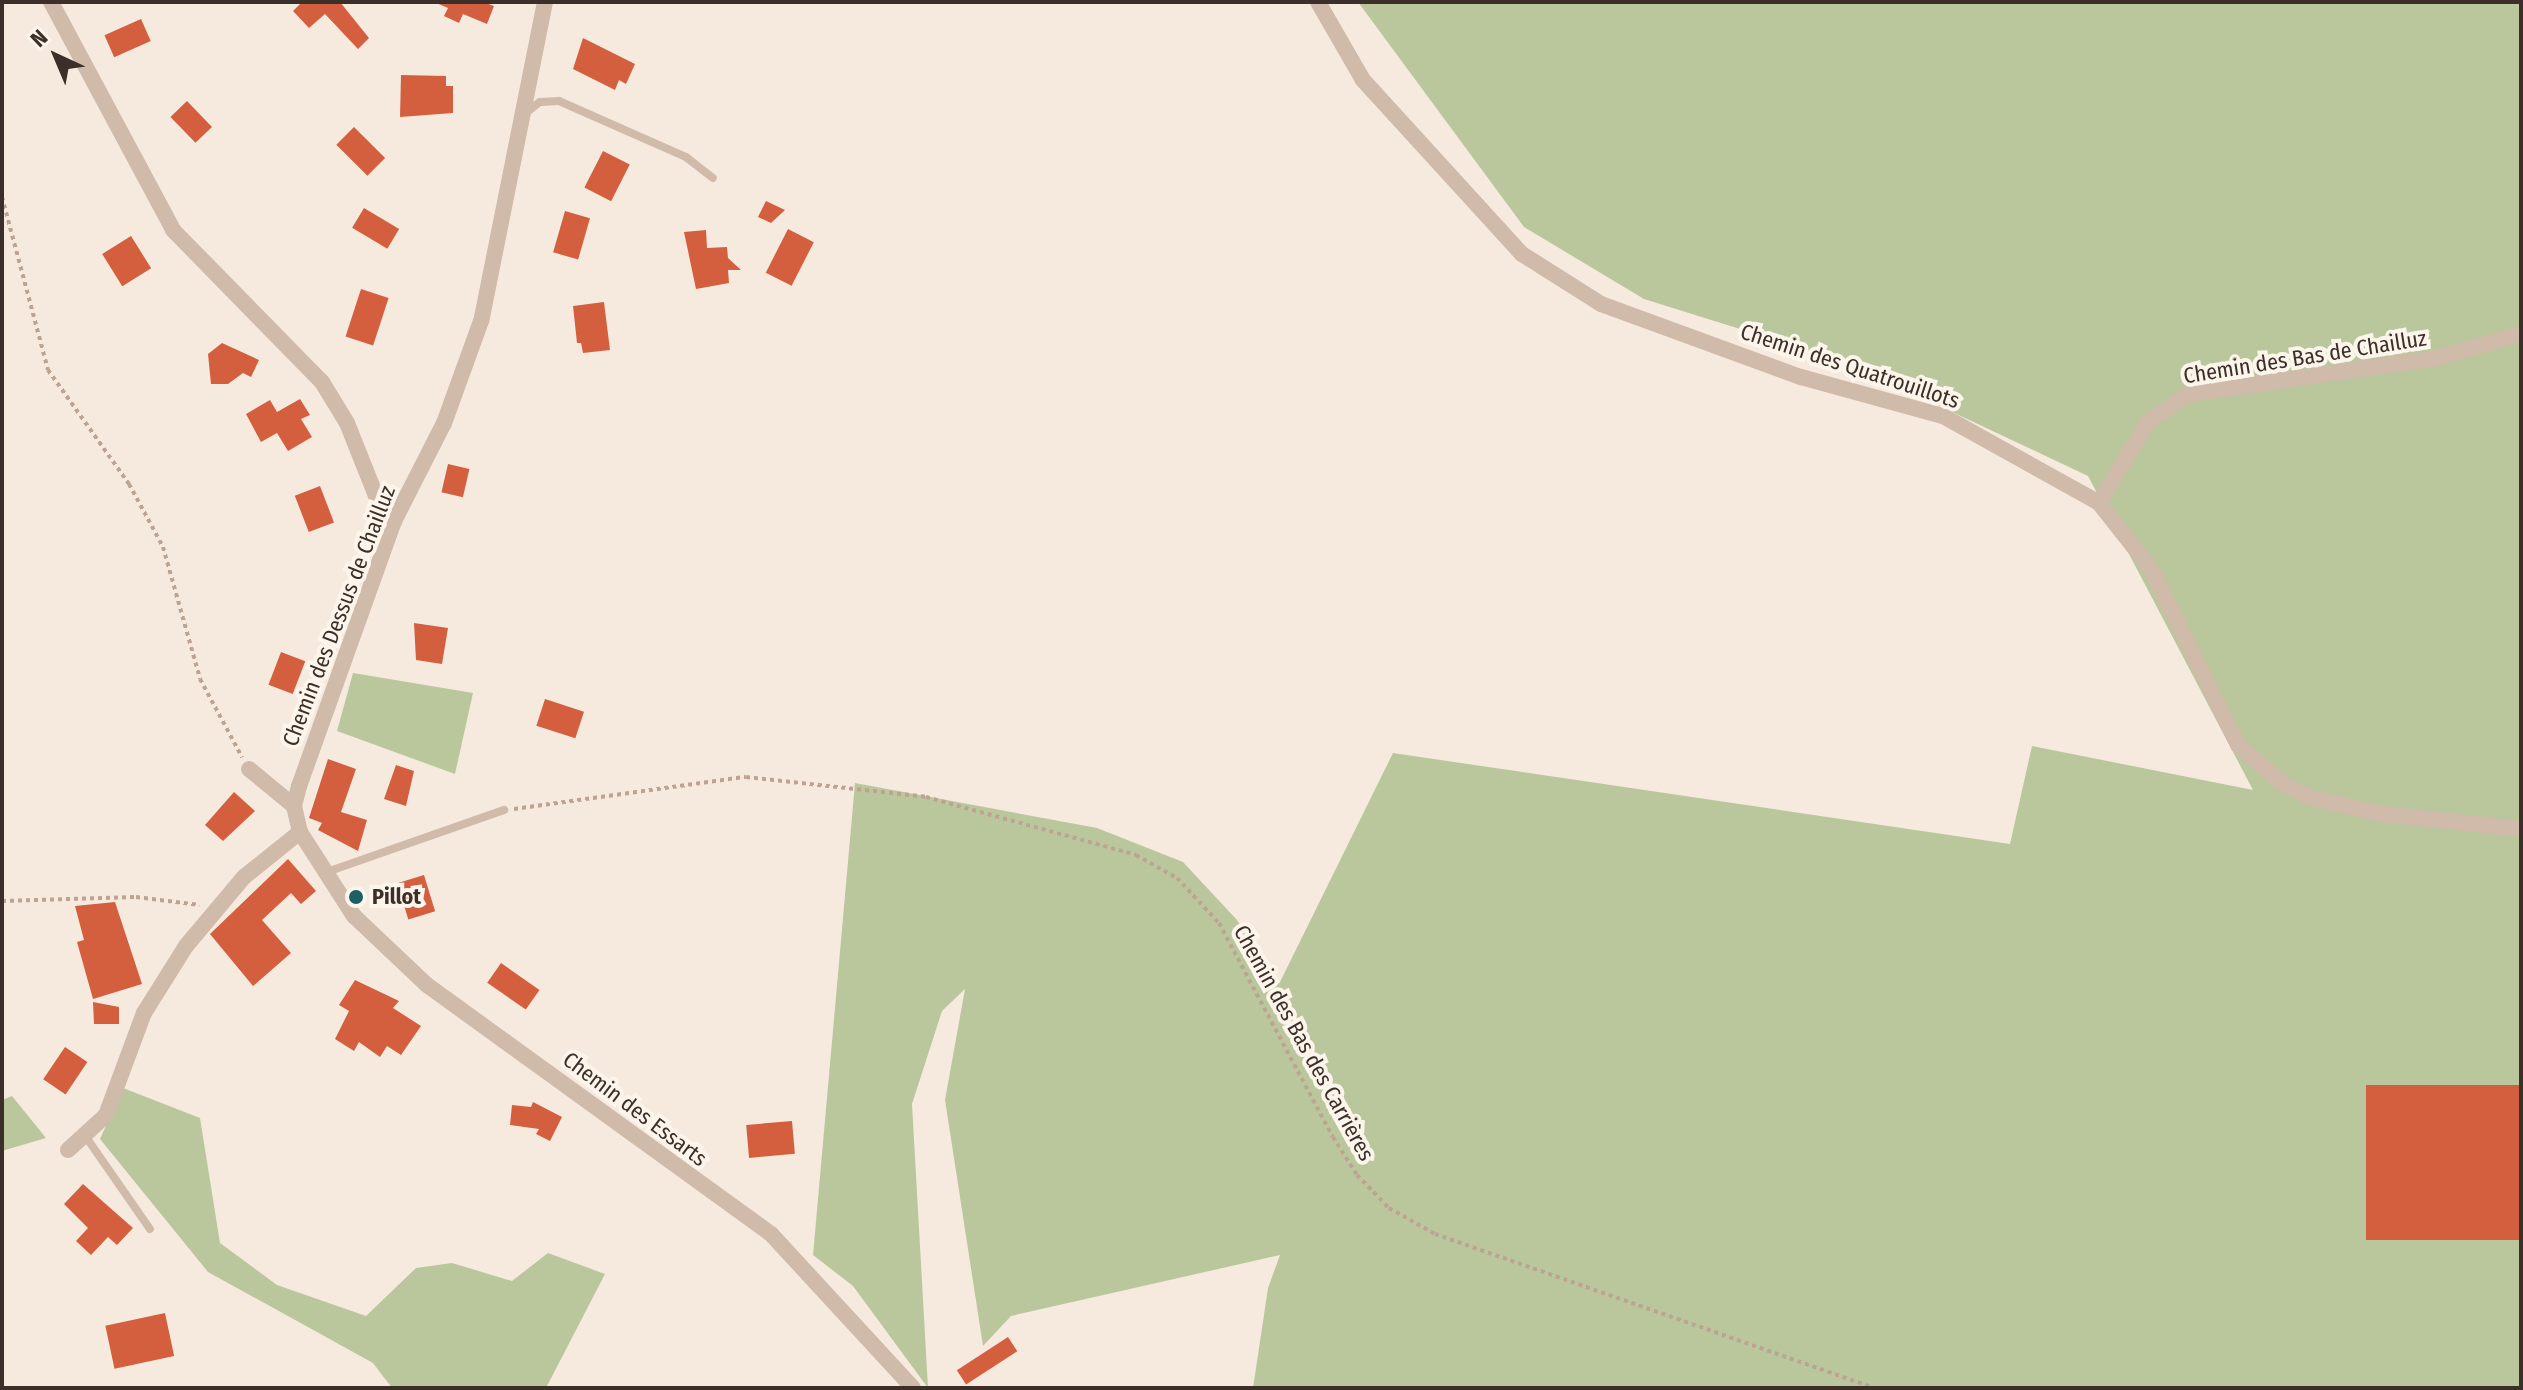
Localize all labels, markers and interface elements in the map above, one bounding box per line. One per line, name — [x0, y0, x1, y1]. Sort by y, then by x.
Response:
north arrow — [16, 16, 96, 96]
text: N — [25, 24, 53, 53]
street label: Chemin des Quatrouillots — [1737, 318, 1963, 414]
street label: Chemin des Bas de Chailluz — [2182, 325, 2428, 389]
street label: Chemin des Dessus de Chailluz — [277, 482, 401, 750]
place label: Pillot — [372, 884, 421, 910]
marker: Pillot — [347, 888, 365, 906]
street label: Chemin des Bas des Carrières — [1228, 921, 1380, 1165]
street label: Chemin des Essarts — [558, 1046, 712, 1172]

